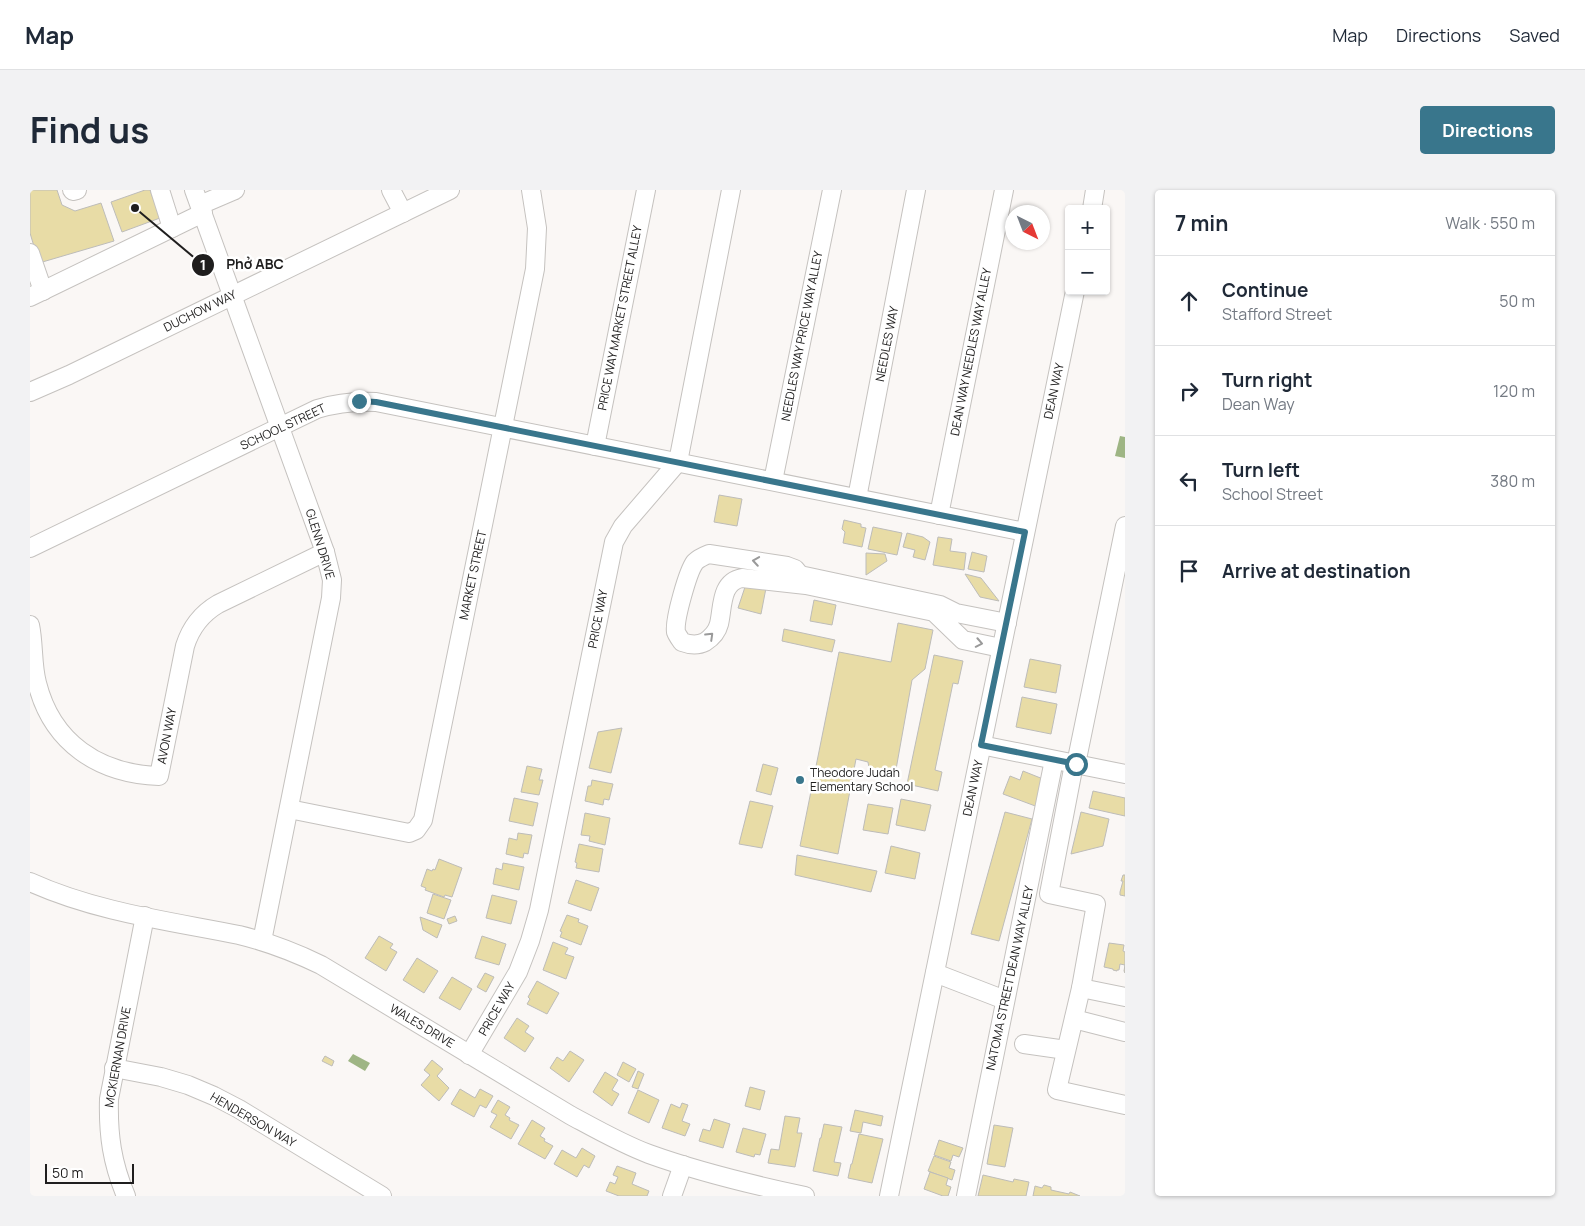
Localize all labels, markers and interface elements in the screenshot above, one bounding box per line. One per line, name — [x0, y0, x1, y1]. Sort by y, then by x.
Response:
text: Map — [25, 18, 74, 51]
text: Map — [1332, 23, 1368, 47]
text: Directions — [1396, 23, 1481, 47]
text: Saved — [1509, 23, 1560, 47]
text: Find us — [30, 106, 149, 154]
button: Directions — [1420, 106, 1555, 154]
north arrow — [1005, 205, 1050, 250]
map controls — [1065, 205, 1110, 295]
button: + — [1065, 205, 1110, 250]
text: 7 min — [1175, 209, 1228, 237]
text: Walk · 550 m — [1445, 212, 1535, 234]
street label: PRICE WAY MARKET STREET ALLEY — [593, 224, 646, 412]
street label: NEEDLES WAY PRICE WAY ALLEY — [777, 249, 826, 422]
callout: Phở ABC — [191, 250, 293, 279]
button: − — [1065, 250, 1110, 295]
text: 1 — [200, 254, 206, 275]
text: Phở ABC — [226, 254, 284, 273]
street label: DEAN WAY NEEDLES WAY ALLEY — [946, 266, 995, 437]
text: Continue — [1222, 277, 1308, 303]
street label: DUCHOW WAY — [160, 285, 239, 336]
icon: ahead — [1175, 287, 1203, 315]
text: 50 m — [1499, 290, 1535, 312]
text: Stafford Street — [1222, 303, 1332, 325]
street label: NEEDLES WAY — [871, 304, 902, 383]
street label: DEAN WAY — [1039, 361, 1068, 421]
text: Turn right — [1222, 367, 1312, 393]
icon: right — [1175, 377, 1203, 405]
text: 120 m — [1493, 380, 1535, 402]
route end — [348, 390, 371, 413]
text: Dean Way — [1222, 393, 1295, 415]
street label: SCHOOL STREET — [237, 399, 329, 454]
text: Turn left — [1222, 457, 1300, 483]
icon: left — [1175, 467, 1203, 495]
text: 380 m — [1490, 470, 1535, 492]
text: School Street — [1222, 483, 1323, 505]
street label: GLENN DRIVE — [302, 507, 339, 581]
street label: MARKET STREET — [455, 528, 490, 621]
one-way arrow — [751, 557, 760, 567]
icon: arrive — [1175, 557, 1203, 585]
text: Arrive at destination — [1222, 558, 1411, 584]
street label: PRICE WAY — [583, 588, 612, 650]
one-way arrow — [704, 633, 713, 642]
one-way arrow — [974, 637, 983, 648]
street label: AVON WAY — [153, 706, 180, 766]
route start — [1065, 753, 1088, 776]
street label: DEAN WAY — [958, 758, 987, 818]
place label: Theodore Judah Elementary School — [810, 764, 913, 795]
marker: Theodore Judah Elementary School — [794, 774, 806, 786]
street label: NATOMA STREET DEAN WAY ALLEY — [982, 884, 1037, 1072]
street label: PRICE WAY — [474, 979, 519, 1039]
street label: WALES DRIVE — [387, 999, 458, 1052]
street label: MCKIERNAN DRIVE — [100, 1005, 135, 1109]
street label: HENDERSON WAY — [207, 1088, 300, 1151]
scale bar — [45, 1161, 134, 1184]
text: 50 m — [52, 1163, 83, 1182]

